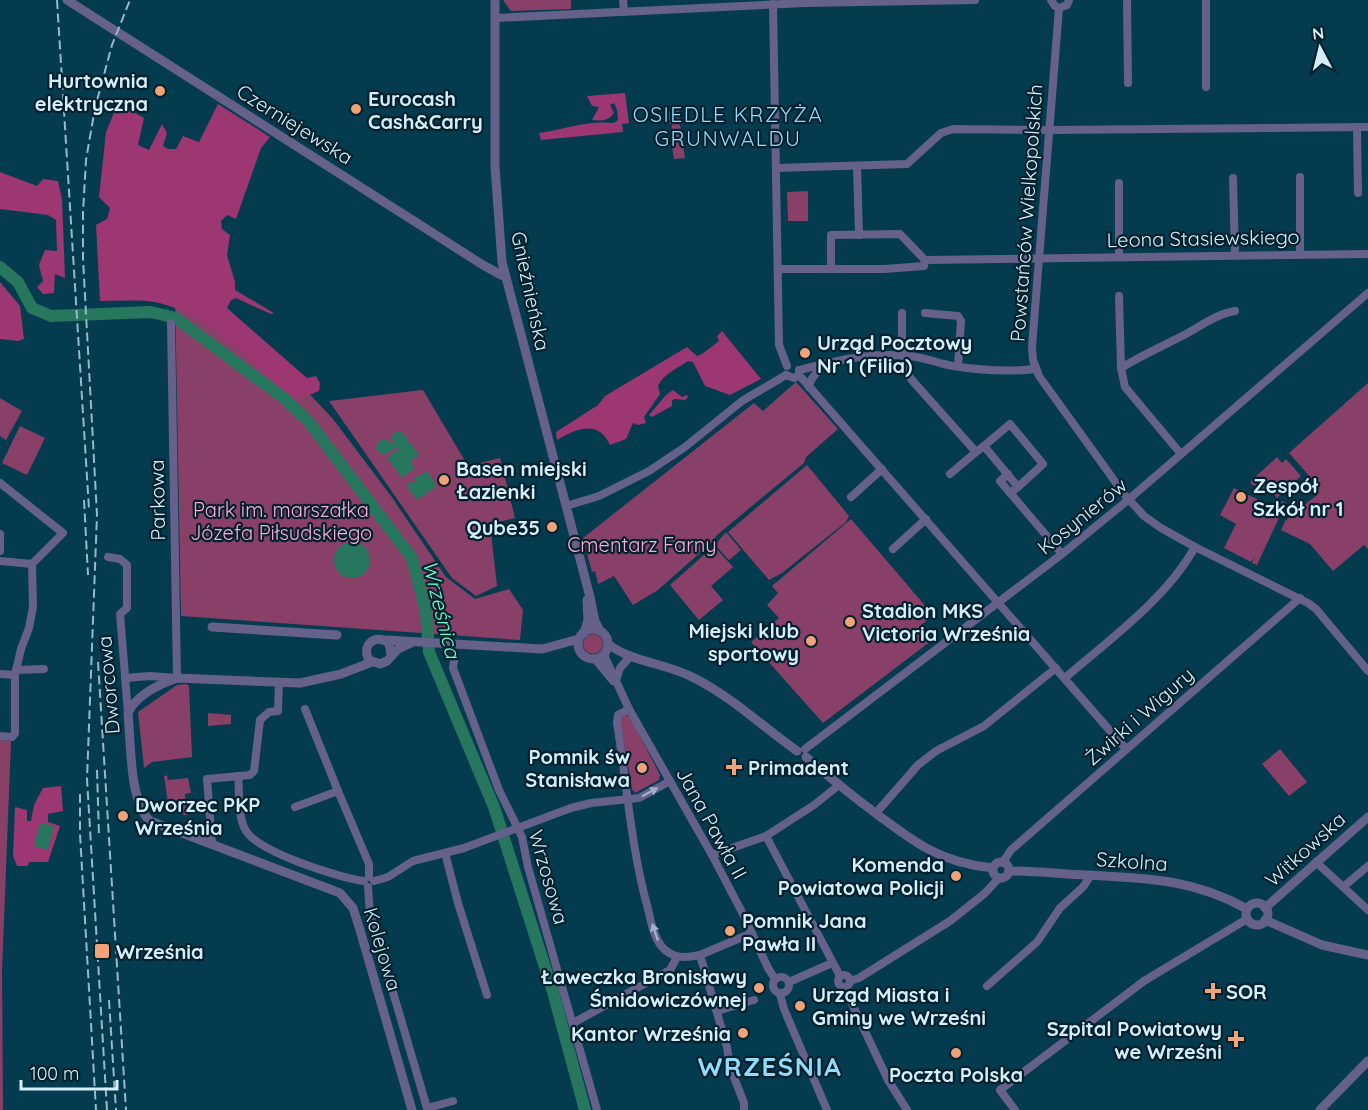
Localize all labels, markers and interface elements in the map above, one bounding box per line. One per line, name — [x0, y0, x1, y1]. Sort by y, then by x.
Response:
north arrow — [1290, 18, 1350, 78]
text: N — [1311, 22, 1325, 44]
place label: Hurtownia elektryczna — [35, 68, 148, 116]
street label: Czerniejewska — [232, 78, 358, 170]
street label: Powstańców Wielkopolskich — [1005, 83, 1047, 343]
marker: Hurtownia elektryczna — [153, 84, 167, 98]
place label: Eurocash Cash&Carry — [368, 86, 483, 134]
district label: OSIEDLE KRZYŻA GRUNWALDU — [633, 101, 823, 151]
marker: Eurocash Cash&Carry — [349, 102, 363, 116]
street label: Leona Stasiewskiego — [1106, 224, 1300, 252]
street label: Gnieźnieńska — [506, 229, 556, 353]
place label: Urząd Pocztowy Nr 1 (Filia) — [817, 330, 972, 378]
marker: Urząd Pocztowy Nr 1 (Filia) — [798, 346, 812, 360]
place label: Basen miejski Łazienki — [456, 456, 587, 504]
street label: Parkowa — [144, 459, 170, 541]
street label: Kosynierów — [1032, 472, 1132, 560]
marker: Basen miejski Łazienki — [437, 473, 451, 487]
place label: Zespół Szkół nr 1 — [1253, 473, 1343, 521]
marker: Zespół Szkół nr 1 — [1234, 490, 1248, 504]
park label: Park im. marszałka Józefa Piłsudskiego — [190, 497, 372, 545]
place label: Qube35 — [467, 515, 540, 540]
marker: Qube35 — [545, 520, 559, 534]
park label: Cmentarz Farny — [567, 532, 717, 557]
water label: Wrześnica — [417, 557, 467, 662]
place label: Stadion MKS Victoria Września — [862, 598, 1030, 646]
marker: Stadion MKS Victoria Września — [843, 615, 857, 629]
place label: Miejski klub sportowy — [688, 618, 799, 666]
marker: Miejski klub sportowy — [804, 634, 818, 648]
street label: Dworcowa — [91, 635, 125, 735]
street label: Żwirki i Wigury — [1079, 662, 1199, 770]
place label: Pomnik św Stanisława — [525, 744, 630, 792]
place label: Primadent — [748, 755, 849, 780]
marker: Primadent — [725, 758, 743, 776]
marker: Pomnik św Stanisława — [635, 761, 649, 775]
street label: Jana Pawła II — [671, 763, 753, 883]
one-way arrow — [641, 788, 659, 798]
place label: Dworzec PKP Września — [135, 792, 260, 840]
street label: Witkowska — [1260, 806, 1350, 892]
marker: Dworzec PKP Września — [116, 809, 130, 823]
street label: Wrzosowa — [524, 827, 574, 927]
street label: Szkolna — [1095, 846, 1169, 876]
place label: Komenda Powiatowa Policji — [778, 852, 944, 900]
marker: Komenda Powiatowa Policji — [949, 869, 963, 883]
street label: Kolejowa — [359, 904, 407, 994]
place label: Pomnik Jana Pawła II — [742, 908, 866, 956]
one-way arrow — [649, 922, 659, 940]
marker: Pomnik Jana Pawła II — [723, 924, 737, 938]
place label: Września — [116, 939, 204, 964]
marker: Września — [93, 942, 111, 960]
place label: Ławeczka Bronisławy Śmidowiczównej — [540, 964, 747, 1012]
place label: SOR — [1226, 979, 1267, 1004]
marker: Ławeczka Bronisławy Śmidowiczównej — [752, 981, 766, 995]
place label: Urząd Miasta i Gminy we Wrześni — [812, 982, 986, 1030]
marker: SOR — [1204, 982, 1222, 1000]
marker: Urząd Miasta i Gminy we Wrześni — [793, 999, 807, 1013]
place label: Szpital Powiatowy we Wrześni — [1047, 1016, 1222, 1064]
place label: Kantor Września — [571, 1021, 731, 1046]
marker: Kantor Września — [736, 1026, 750, 1040]
marker: Szpital Powiatowy we Wrześni — [1227, 1030, 1245, 1048]
marker: Poczta Polska — [949, 1046, 963, 1060]
district label: WRZEŚNIA — [698, 1050, 842, 1083]
scale bar — [21, 1053, 117, 1091]
text: 100 m — [30, 1062, 79, 1085]
place label: Poczta Polska — [889, 1062, 1023, 1087]

